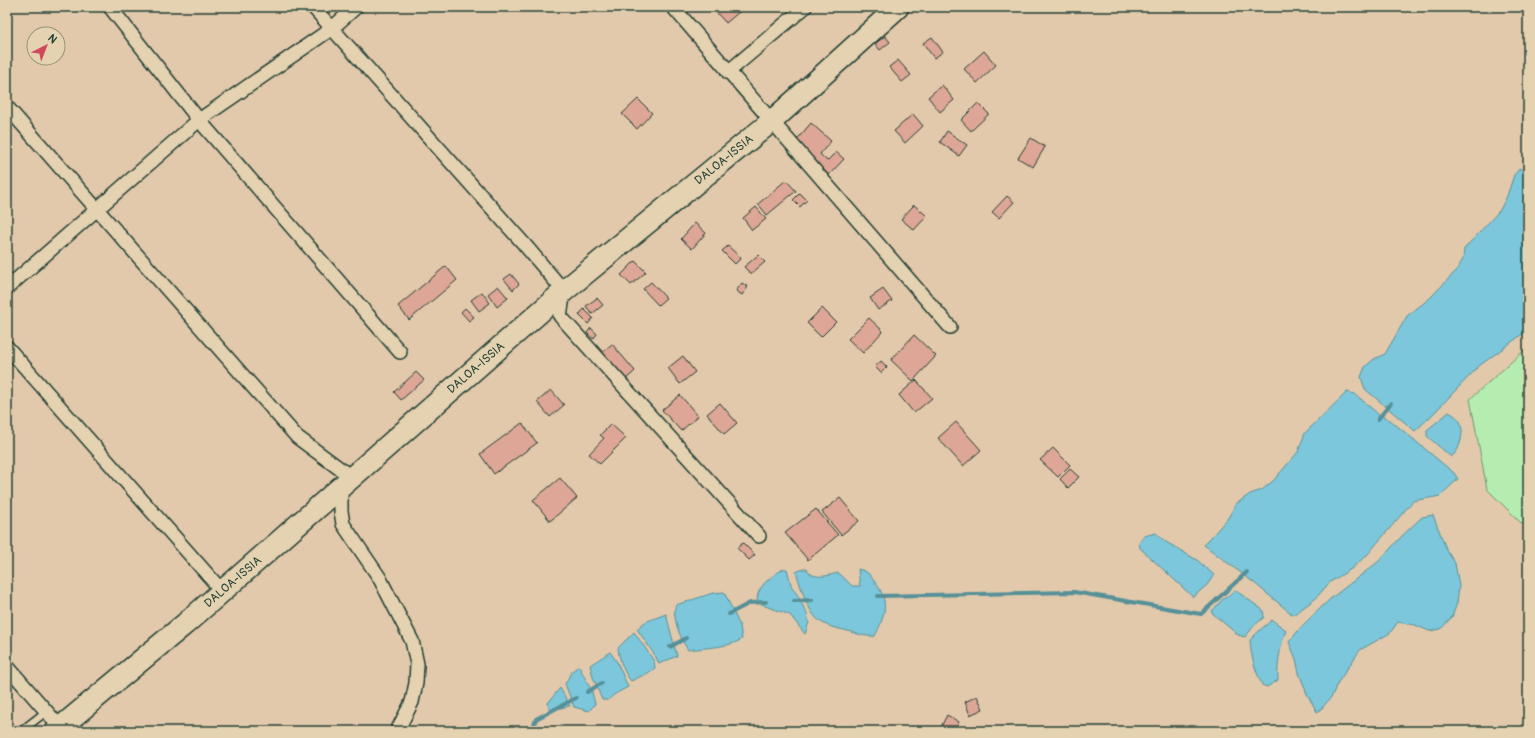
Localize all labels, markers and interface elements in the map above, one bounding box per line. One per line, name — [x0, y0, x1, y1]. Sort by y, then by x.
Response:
north arrow — [26, 26, 66, 66]
text: N — [45, 32, 60, 47]
street label: DALOA-ISSIA — [692, 132, 757, 188]
street label: DALOA-ISSIA — [444, 339, 508, 397]
street label: DALOA-ISSIA — [201, 553, 265, 611]

